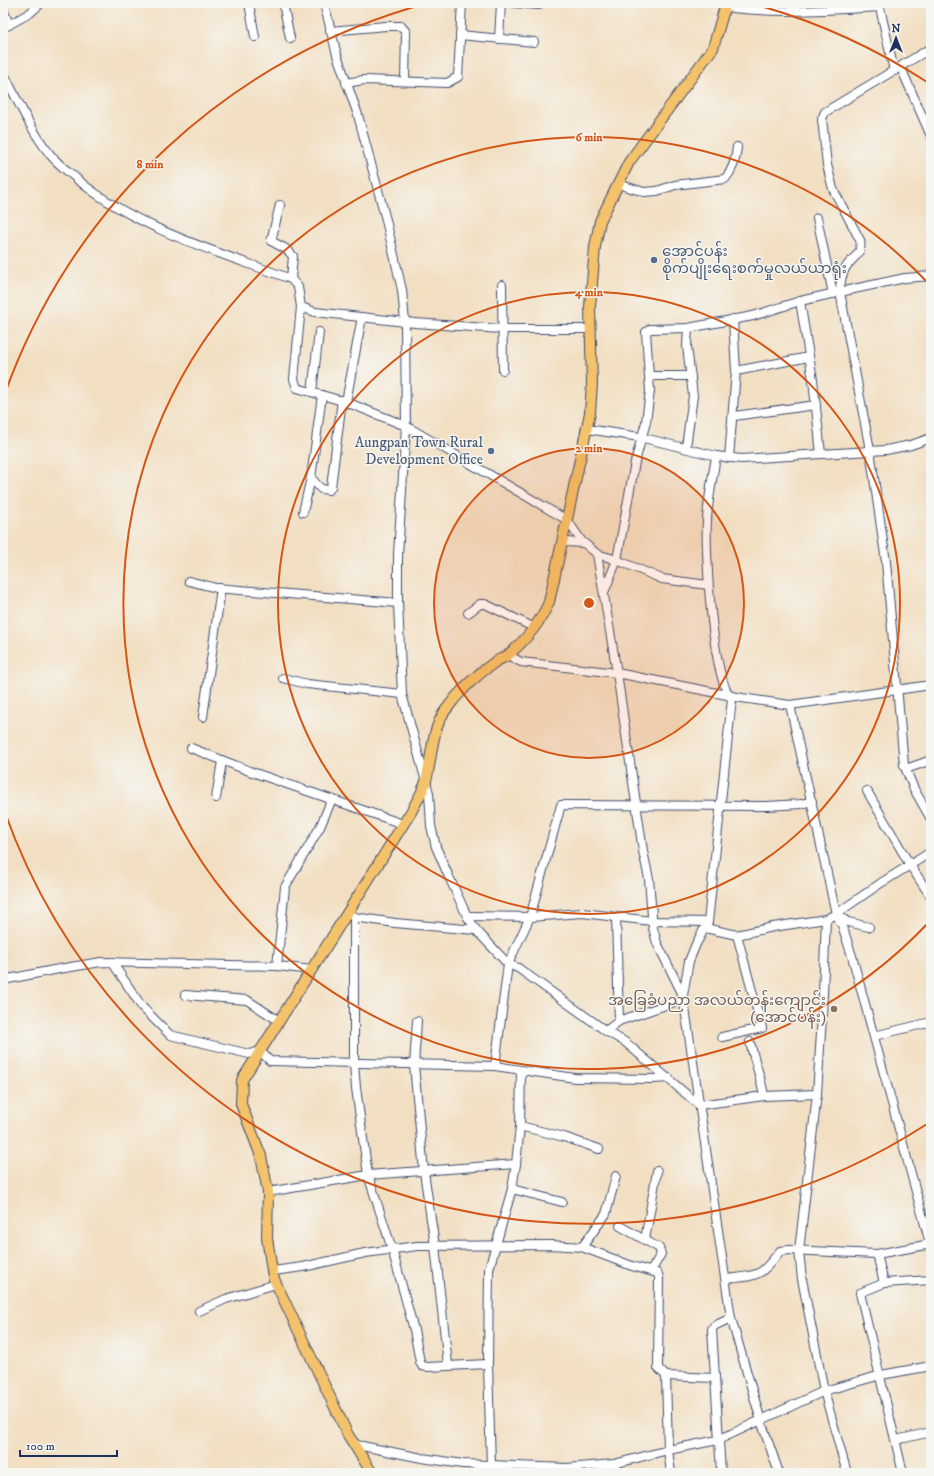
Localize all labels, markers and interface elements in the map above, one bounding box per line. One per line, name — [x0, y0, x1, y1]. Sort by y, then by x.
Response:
north arrow — [876, 18, 916, 58]
text: N — [891, 22, 901, 36]
text: 6 min — [575, 130, 603, 145]
text: 8 min — [137, 157, 164, 172]
place label: အောင်ပန်း စိုက်ပျိုးရေးစက်မှုလယ်ယာရုံး — [662, 241, 847, 280]
marker: အောင်ပန်း စိုက်ပျိုးရေးစက်မှုလယ်ယာရုံး — [649, 255, 659, 265]
text: 4 min — [574, 285, 604, 300]
place label: Aungpan Town Rural Development Office — [355, 433, 483, 469]
text: 2 min — [576, 441, 603, 456]
marker: Aungpan Town Rural Development Office — [486, 446, 496, 456]
centre of rings — [582, 596, 596, 610]
place label: အခြေခံပညာ အလယ်တန်းကျောင်း (အောင်ပန်း) — [608, 990, 826, 1029]
marker: အခြေခံပညာ အလယ်တန်းကျောင်း (အောင်ပန်း) — [829, 1004, 839, 1014]
scale bar — [20, 1432, 117, 1458]
text: 100 m — [26, 1439, 55, 1454]

